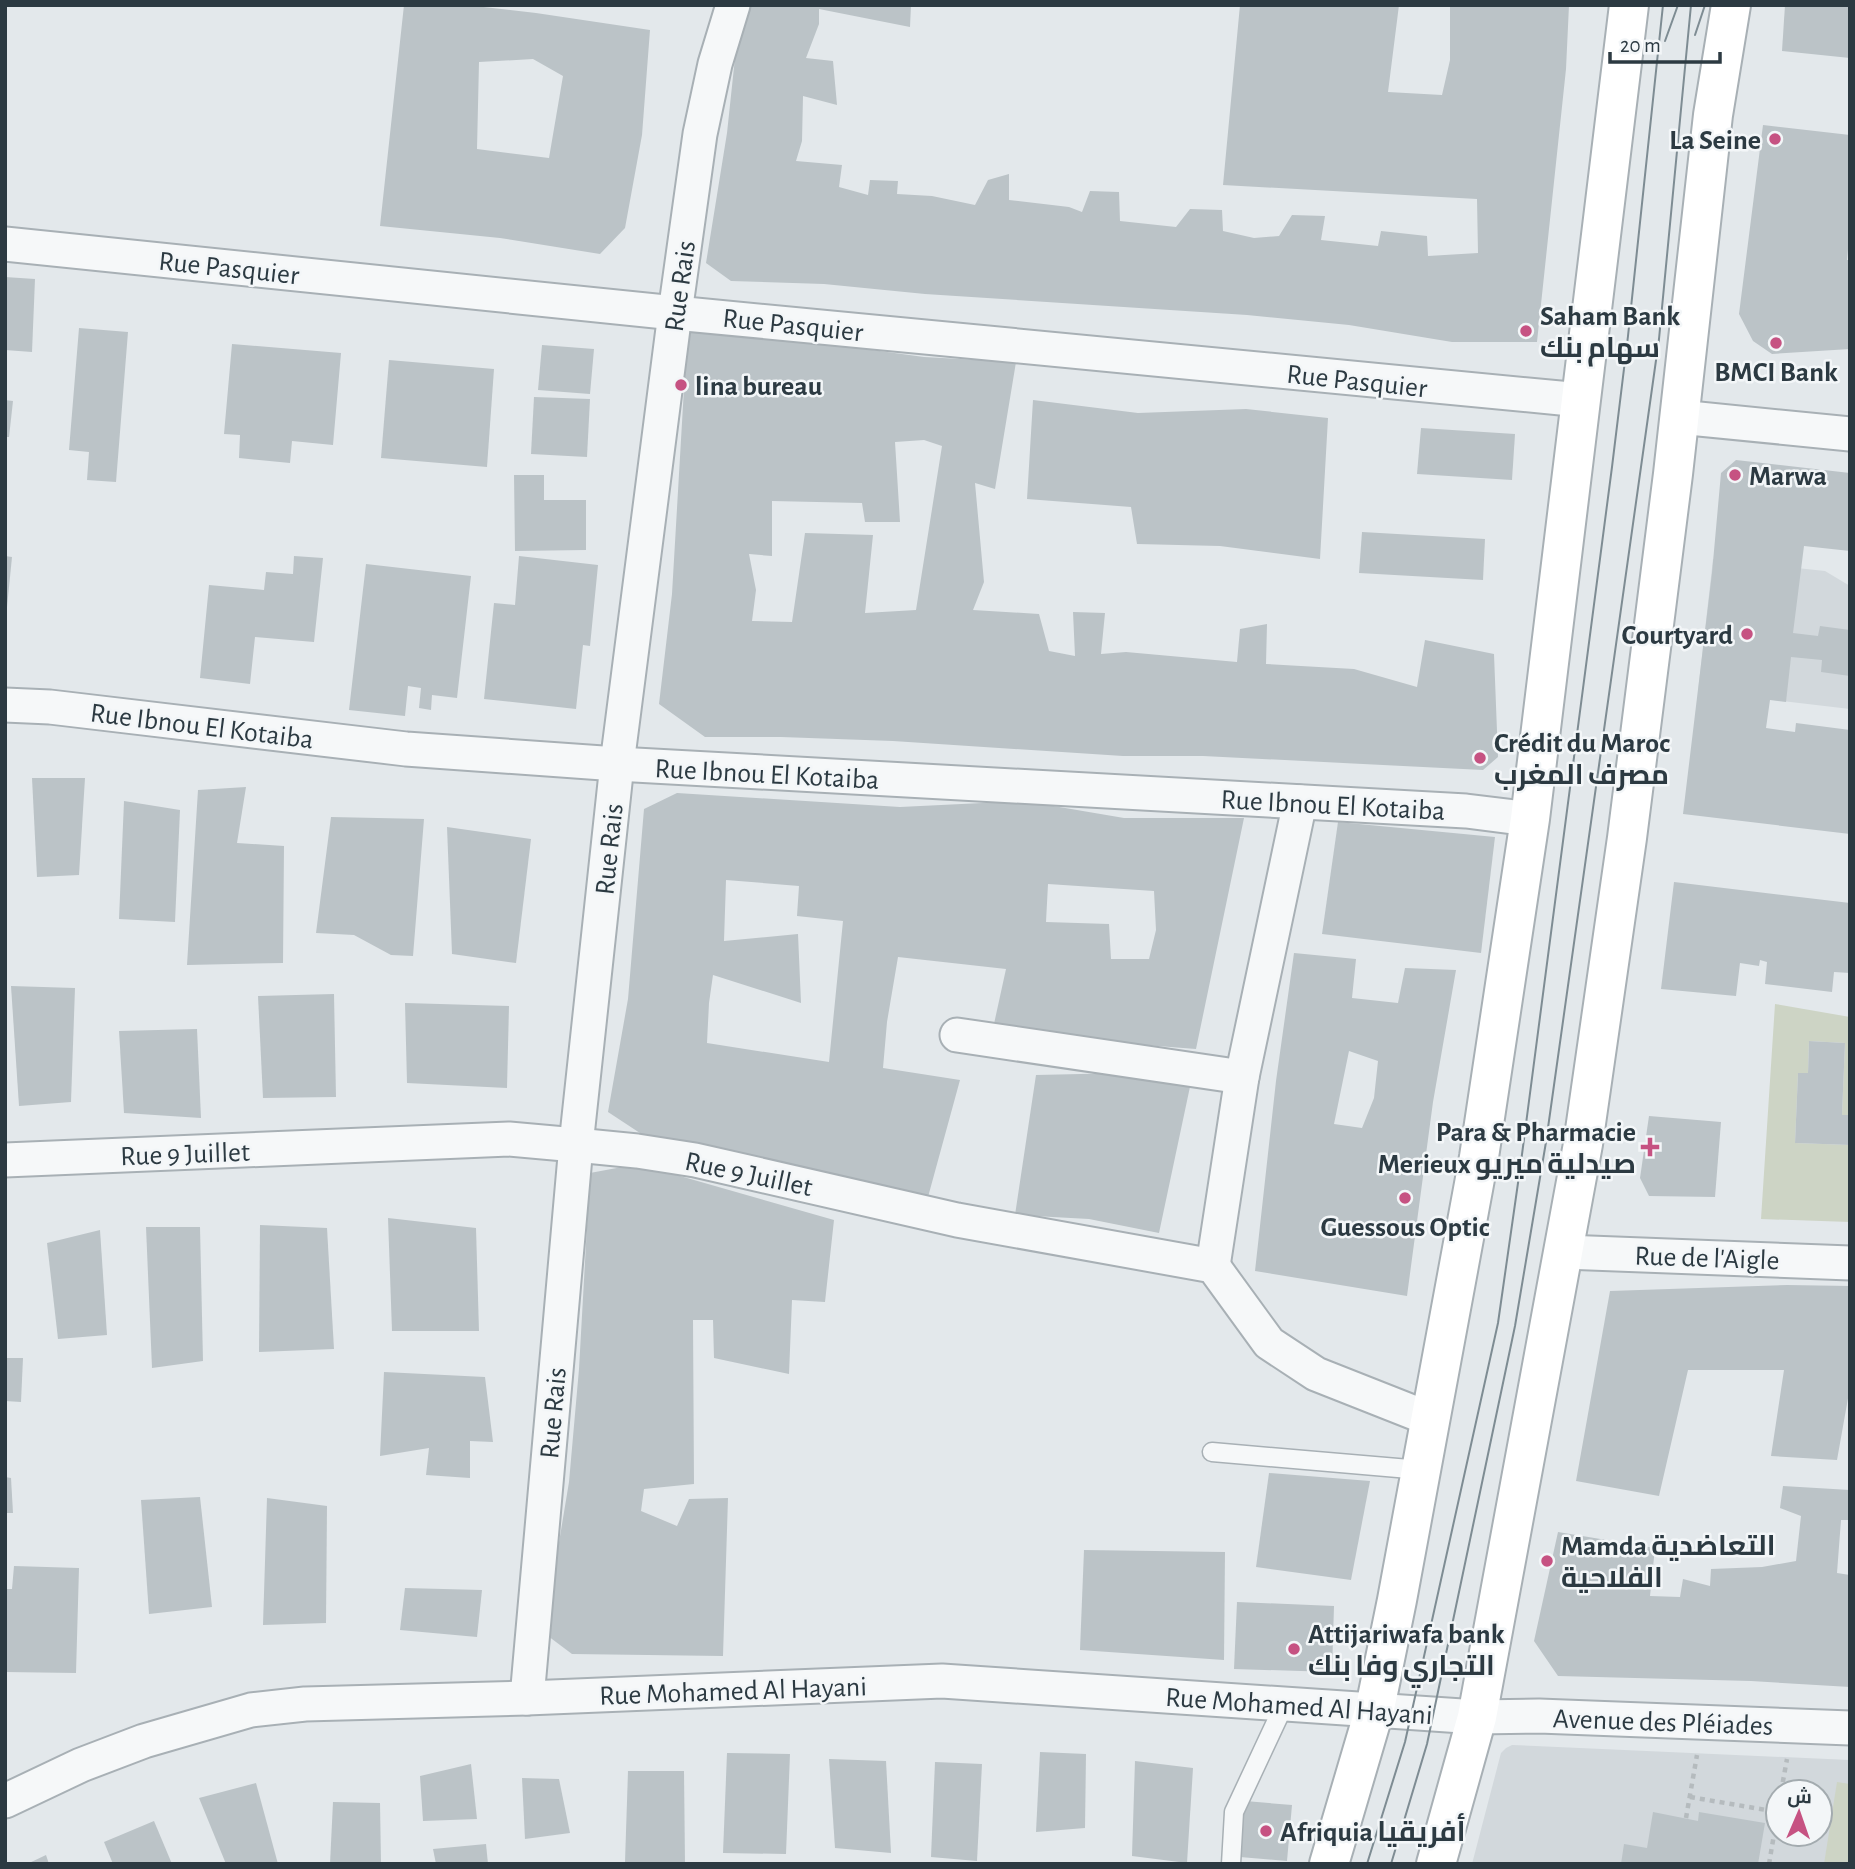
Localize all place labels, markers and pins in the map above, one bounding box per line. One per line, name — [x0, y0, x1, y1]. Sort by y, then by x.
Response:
place label: La Seine — [1669, 127, 1761, 155]
marker: La Seine — [1767, 131, 1783, 147]
place label: Saham Bank سهام بنك — [1540, 303, 1680, 367]
marker: Saham Bank سهام بنك — [1518, 323, 1534, 339]
marker: BMCI Bank — [1768, 335, 1784, 351]
place label: BMCI Bank — [1714, 359, 1838, 387]
place label: lina bureau — [695, 373, 823, 401]
marker: lina bureau — [673, 377, 689, 393]
place label: Marwa — [1749, 463, 1827, 491]
marker: Marwa — [1727, 467, 1743, 483]
place label: Courtyard — [1621, 622, 1733, 650]
marker: Courtyard — [1739, 626, 1755, 642]
place label: Crédit du Maroc مصرف المغرب — [1494, 730, 1670, 791]
marker: Crédit du Maroc مصرف المغرب — [1472, 750, 1488, 766]
place label: Para & Pharmacie Merieux صيدلية ميريو — [1378, 1119, 1636, 1180]
marker: Para & Pharmacie Merieux صيدلية ميريو — [1642, 1139, 1658, 1155]
marker: Guessous Optic — [1397, 1190, 1413, 1206]
place label: Guessous Optic — [1320, 1214, 1490, 1242]
place label: Mamda التعاضدية الفلاحية — [1561, 1533, 1775, 1593]
marker: Mamda التعاضدية الفلاحية — [1539, 1553, 1555, 1569]
place label: Attijariwafa bank التجاري وفا بنك — [1308, 1621, 1505, 1688]
marker: Attijariwafa bank التجاري وفا بنك — [1286, 1641, 1302, 1657]
place label: Afriquia أفريقيا — [1280, 1813, 1466, 1848]
marker: Afriquia أفريقيا — [1258, 1823, 1274, 1839]

